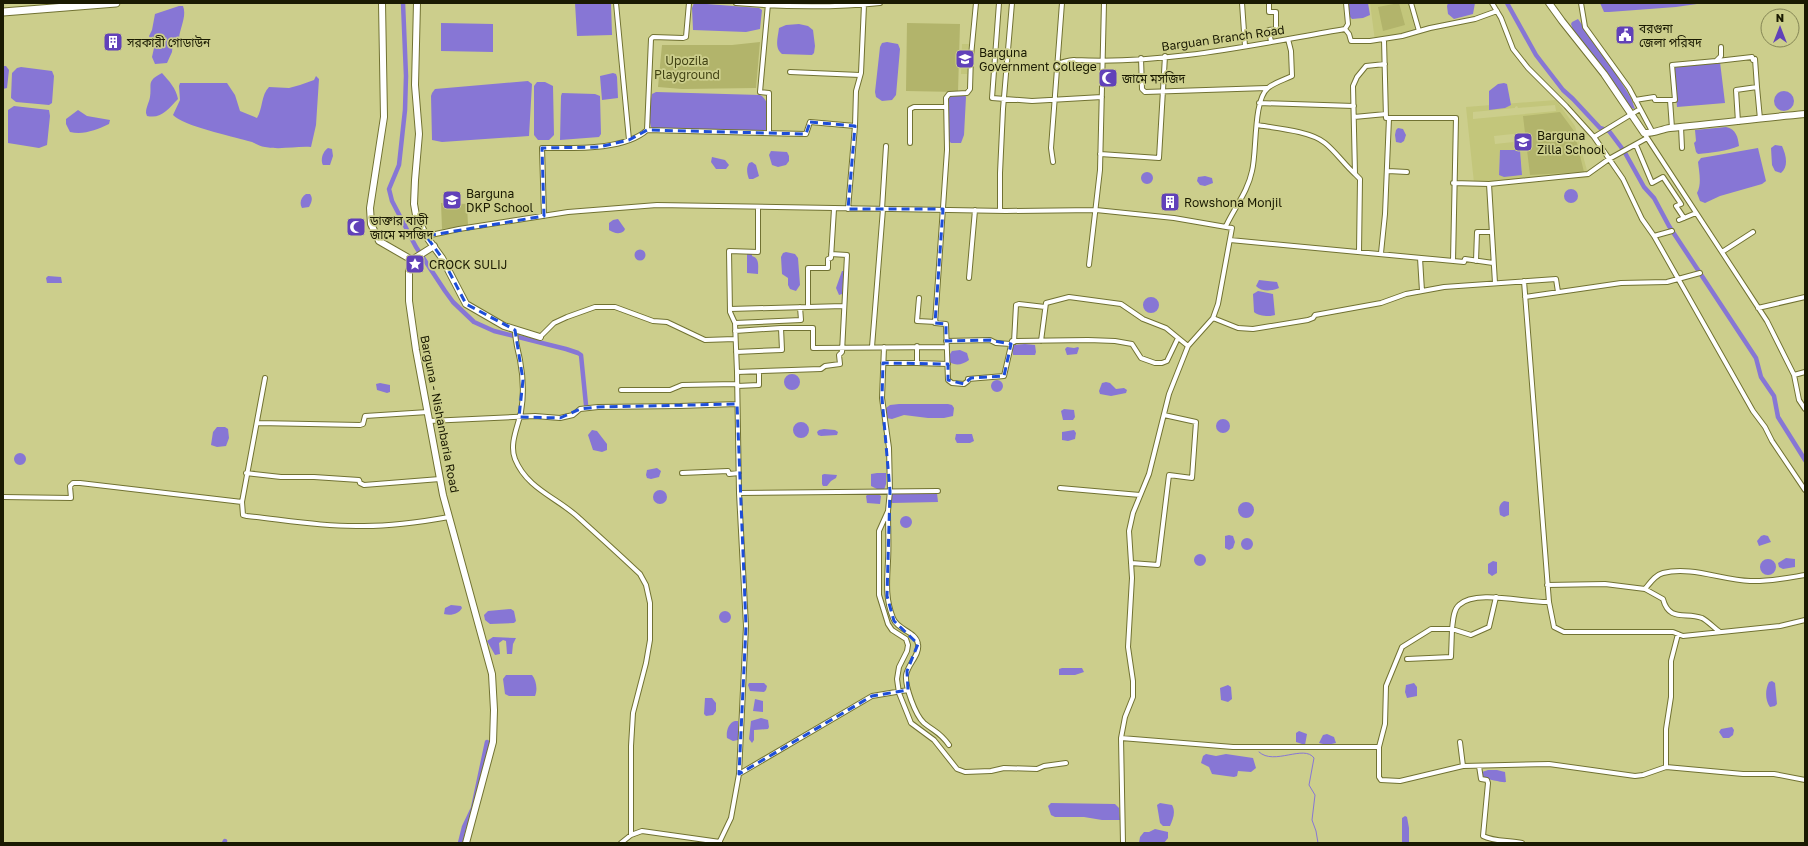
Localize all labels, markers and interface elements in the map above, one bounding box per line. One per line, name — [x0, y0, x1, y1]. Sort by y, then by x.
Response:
north arrow — [1760, 8, 1800, 48]
text: N — [1776, 11, 1784, 24]
place label: বরগুনা জেলা পরিষদ — [1638, 21, 1702, 50]
street label: Barguan Branch Road — [1160, 22, 1286, 54]
public building icon: বরগুনা জেলা পরিষদ — [1614, 24, 1636, 46]
building icon: সরকারী গোডাউন — [102, 31, 124, 53]
place label: সরকারী গোডাউন — [126, 35, 211, 50]
place label: Barguna Government College — [979, 45, 1097, 74]
school or university icon: Barguna Government College — [954, 48, 976, 70]
park label: Upozila Playground — [654, 53, 720, 82]
mosque icon: জামে মসজিদ — [1097, 67, 1119, 89]
place label: জামে মসজিদ — [1121, 71, 1186, 86]
place label: Barguna Zilla School — [1537, 128, 1605, 157]
school or university icon: Barguna Zilla School — [1512, 131, 1534, 153]
place label: Barguna DKP School — [466, 186, 534, 215]
school or university icon: Barguna DKP School — [441, 189, 463, 211]
building icon: Rowshona Monjil — [1159, 191, 1181, 213]
place label: Rowshona Monjil — [1184, 195, 1282, 210]
place label: ডাক্তার বাড়ী জামে মসজিদ — [369, 213, 434, 242]
mosque icon: ডাক্তার বাড়ী জামে মসজিদ — [345, 216, 367, 238]
place icon: CROCK SULIJ — [404, 253, 426, 275]
place label: CROCK SULIJ — [429, 257, 507, 272]
street label: Barguna - Nishanbaria Road — [417, 334, 463, 494]

